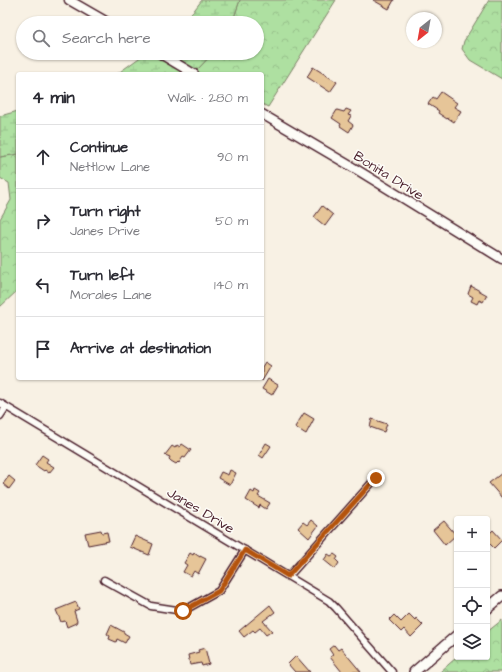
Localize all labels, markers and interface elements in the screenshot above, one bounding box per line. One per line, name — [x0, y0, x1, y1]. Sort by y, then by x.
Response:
north arrow — [406, 12, 442, 48]
search box — [16, 16, 264, 60]
icon: search — [30, 27, 52, 49]
text: Search here — [62, 28, 151, 49]
text: 4 min — [32, 86, 75, 110]
text: Walk · 280 m — [167, 89, 248, 107]
text: Continue — [70, 137, 128, 158]
icon: ahead — [32, 146, 54, 168]
street label: Bonita Drive — [350, 146, 428, 206]
text: 90 m — [217, 148, 248, 166]
text: Nettlow Lane — [70, 158, 150, 176]
text: Turn right — [70, 201, 141, 222]
icon: right — [32, 210, 54, 232]
text: 50 m — [215, 212, 248, 230]
text: Janes Drive — [70, 222, 140, 240]
text: Turn left — [70, 265, 134, 286]
icon: left — [32, 274, 54, 296]
text: 140 m — [214, 276, 248, 294]
text: Morales Lane — [70, 286, 152, 304]
icon: arrive — [32, 338, 54, 360]
text: Arrive at destination — [70, 338, 211, 359]
route end — [367, 469, 385, 487]
street label: Janes Drive — [163, 483, 238, 539]
map controls — [454, 516, 490, 660]
button: + — [454, 516, 490, 552]
button: − — [454, 552, 490, 588]
button: locate — [454, 588, 490, 624]
route start — [174, 602, 192, 620]
button: layers — [454, 624, 490, 660]

